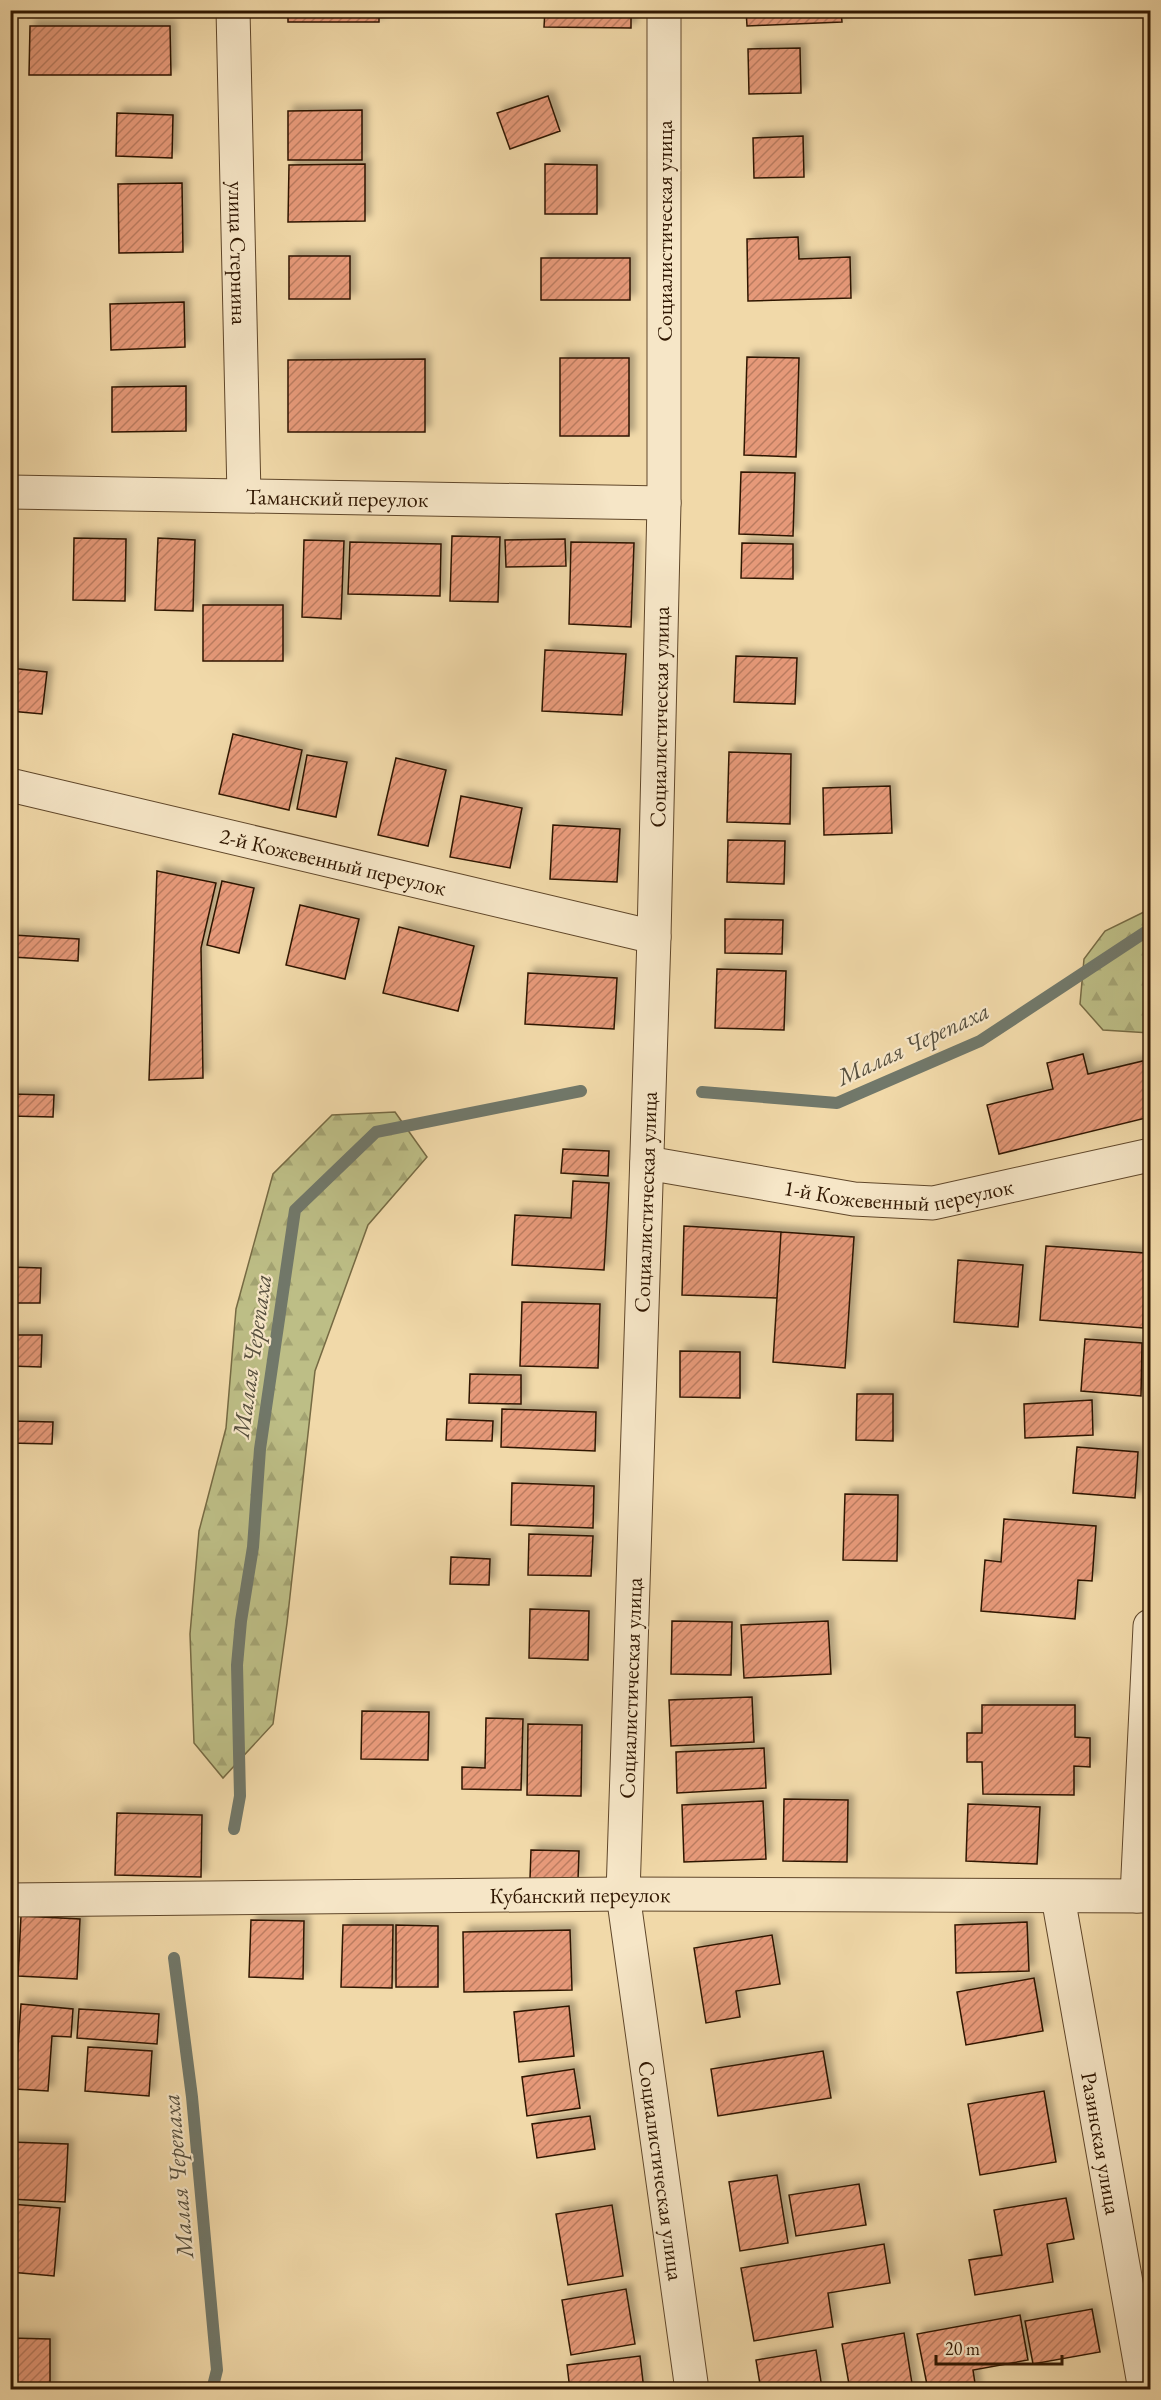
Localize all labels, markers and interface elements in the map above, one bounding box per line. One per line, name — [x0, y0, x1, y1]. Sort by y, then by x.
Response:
street label: Социалистическая улица — [650, 120, 679, 342]
street label: улица Стернина — [222, 181, 254, 325]
street label: Таманский переулок — [245, 482, 429, 514]
street label: Социалистическая улица — [643, 606, 676, 828]
street label: 2-й Кожевенный переулок — [217, 821, 450, 903]
water label: Малая Черепаха — [830, 995, 994, 1093]
street label: Социалистическая улица — [627, 1091, 664, 1313]
street label: 1-й Кожевенный переулок — [781, 1172, 1016, 1218]
water label: Малая Черепаха — [224, 1272, 278, 1442]
street label: Социалистическая улица — [612, 1577, 649, 1799]
street label: Кубанский переулок — [489, 1880, 671, 1910]
street label: Социалистическая улица — [631, 2059, 691, 2283]
street label: Разинская улица — [1074, 2070, 1128, 2217]
water label: Малая Черепаха — [155, 2093, 200, 2262]
scale bar — [936, 2328, 1062, 2366]
text: 20 m — [945, 2337, 980, 2360]

